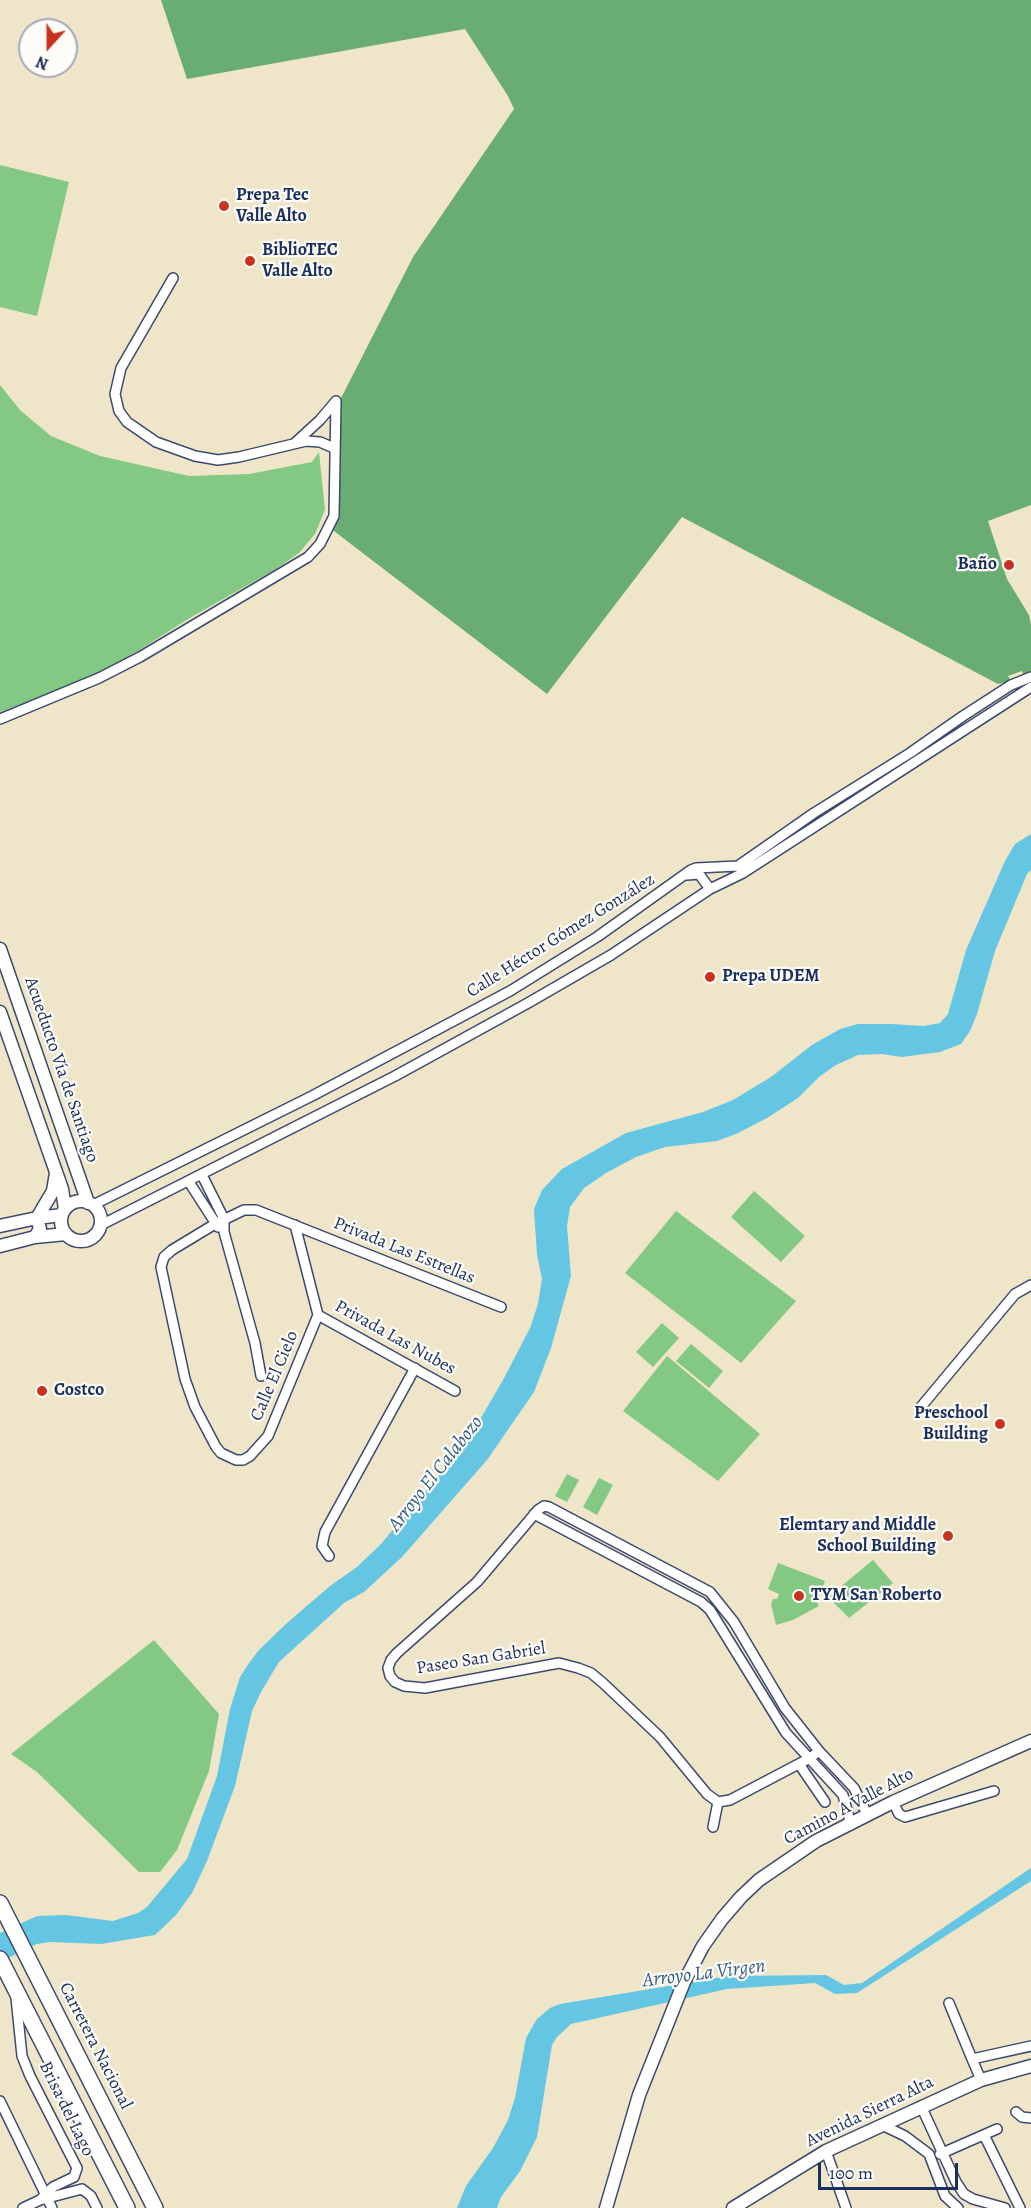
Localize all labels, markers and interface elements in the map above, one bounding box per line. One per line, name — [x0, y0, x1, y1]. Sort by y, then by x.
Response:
north arrow — [18, 18, 78, 78]
text: N — [33, 51, 52, 75]
place label: Prepa Tec Valle Alto — [236, 185, 309, 228]
marker: Prepa Tec Valle Alto — [217, 199, 231, 213]
place label: BiblioTEC Valle Alto — [262, 240, 338, 282]
marker: BiblioTEC Valle Alto — [243, 254, 257, 268]
place label: Baño — [957, 554, 997, 576]
marker: Baño — [1002, 558, 1016, 572]
street label: Calle Héctor Gómez González — [463, 869, 659, 1003]
place label: Prepa UDEM — [722, 966, 820, 988]
marker: Prepa UDEM — [703, 970, 717, 984]
street label: Acueducto Vía de Santiago — [19, 974, 103, 1166]
street label: Privada Las Estrellas — [330, 1213, 478, 1289]
street label: Privada Las Nubes — [331, 1296, 459, 1380]
street label: Calle El Cielo — [246, 1328, 304, 1424]
place label: Costco — [54, 1380, 104, 1402]
marker: Costco — [35, 1384, 49, 1398]
place label: Preschool Building — [914, 1403, 988, 1446]
water label: Arroyo El Calabozo — [383, 1411, 489, 1537]
marker: Preschool Building — [993, 1417, 1007, 1431]
place label: Elemtary and Middle School Building — [779, 1515, 936, 1558]
marker: Elemtary and Middle School Building — [941, 1529, 955, 1543]
place label: TYM San Roberto — [811, 1585, 942, 1607]
marker: TYM San Roberto — [792, 1589, 806, 1603]
street label: Paseo San Gabriel — [415, 1638, 547, 1680]
street label: Camino A Valle Alto — [780, 1764, 918, 1850]
water label: Arroyo La Virgen — [641, 1955, 767, 1993]
street label: Carretera Nacional — [54, 1979, 136, 2113]
street label: Brisa del Lago — [34, 2058, 98, 2160]
street label: Avenida Sierra Alta — [803, 2072, 937, 2152]
scale bar — [821, 2151, 960, 2189]
text: 100 m — [829, 2161, 873, 2185]

